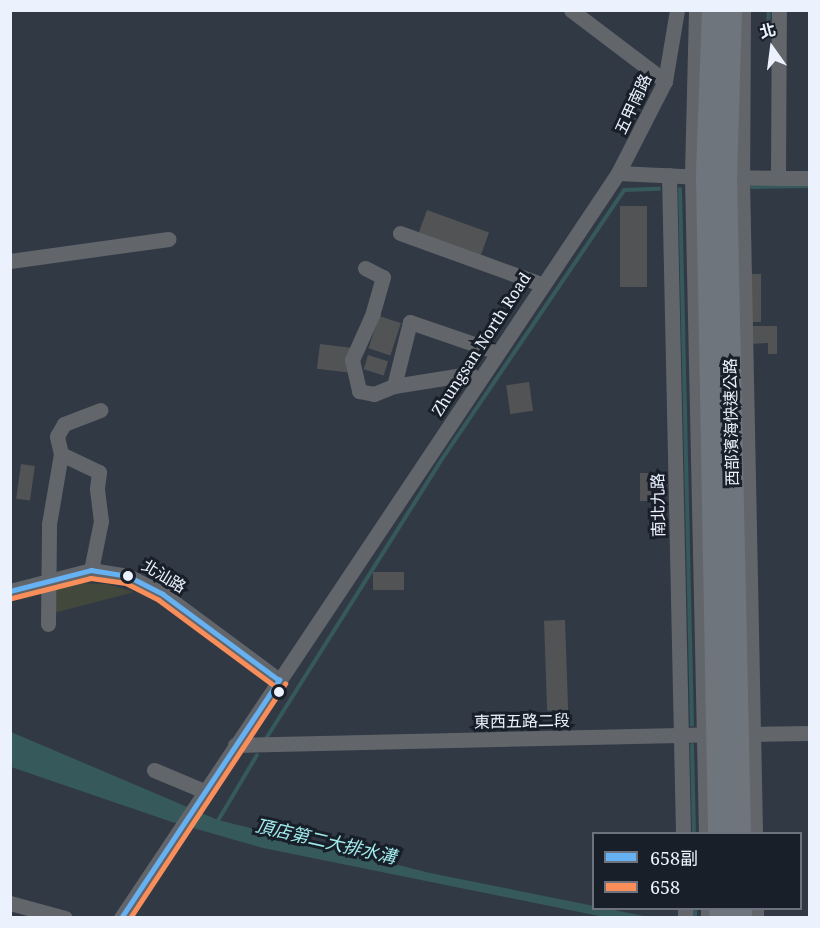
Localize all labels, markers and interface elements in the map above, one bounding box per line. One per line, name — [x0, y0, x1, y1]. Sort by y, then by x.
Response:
north arrow — [742, 18, 802, 78]
text: 北 — [757, 18, 778, 43]
street label: 五甲南路 — [611, 71, 655, 137]
street label: Zhungsan North Road — [427, 269, 535, 419]
street label: 西部濱海快速公路 — [720, 358, 742, 486]
street label: 南北九路 — [648, 473, 668, 537]
street label: 北汕路 — [138, 555, 190, 597]
unlabelled marker — [122, 570, 134, 582]
unlabelled marker — [273, 686, 285, 698]
street label: 東西五路二段 — [474, 711, 570, 731]
water label: 頂店第二大排水溝 — [253, 814, 399, 868]
legend — [592, 832, 802, 910]
text: 658副 — [650, 846, 698, 870]
text: 658 — [650, 875, 680, 899]

